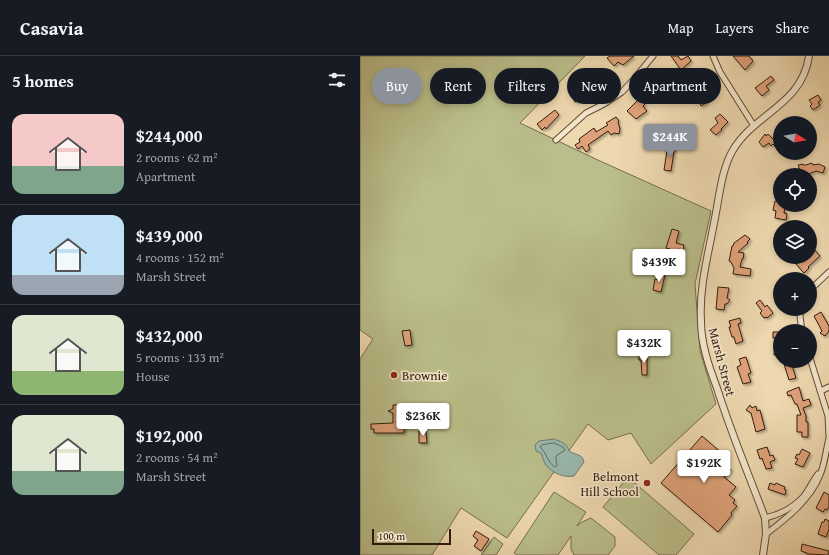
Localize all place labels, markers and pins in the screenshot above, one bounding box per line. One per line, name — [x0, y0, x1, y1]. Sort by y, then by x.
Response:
pin: $244K — [642, 124, 698, 158]
pin: $439K — [631, 249, 687, 283]
pin: $432K — [616, 330, 672, 364]
place label: Brownie — [402, 366, 447, 385]
marker: Brownie — [389, 370, 399, 380]
pin: $236K — [395, 403, 451, 437]
pin: $192K — [676, 450, 732, 484]
place label: Belmont Hill School — [580, 467, 639, 501]
marker: Belmont Hill School — [642, 478, 652, 488]

